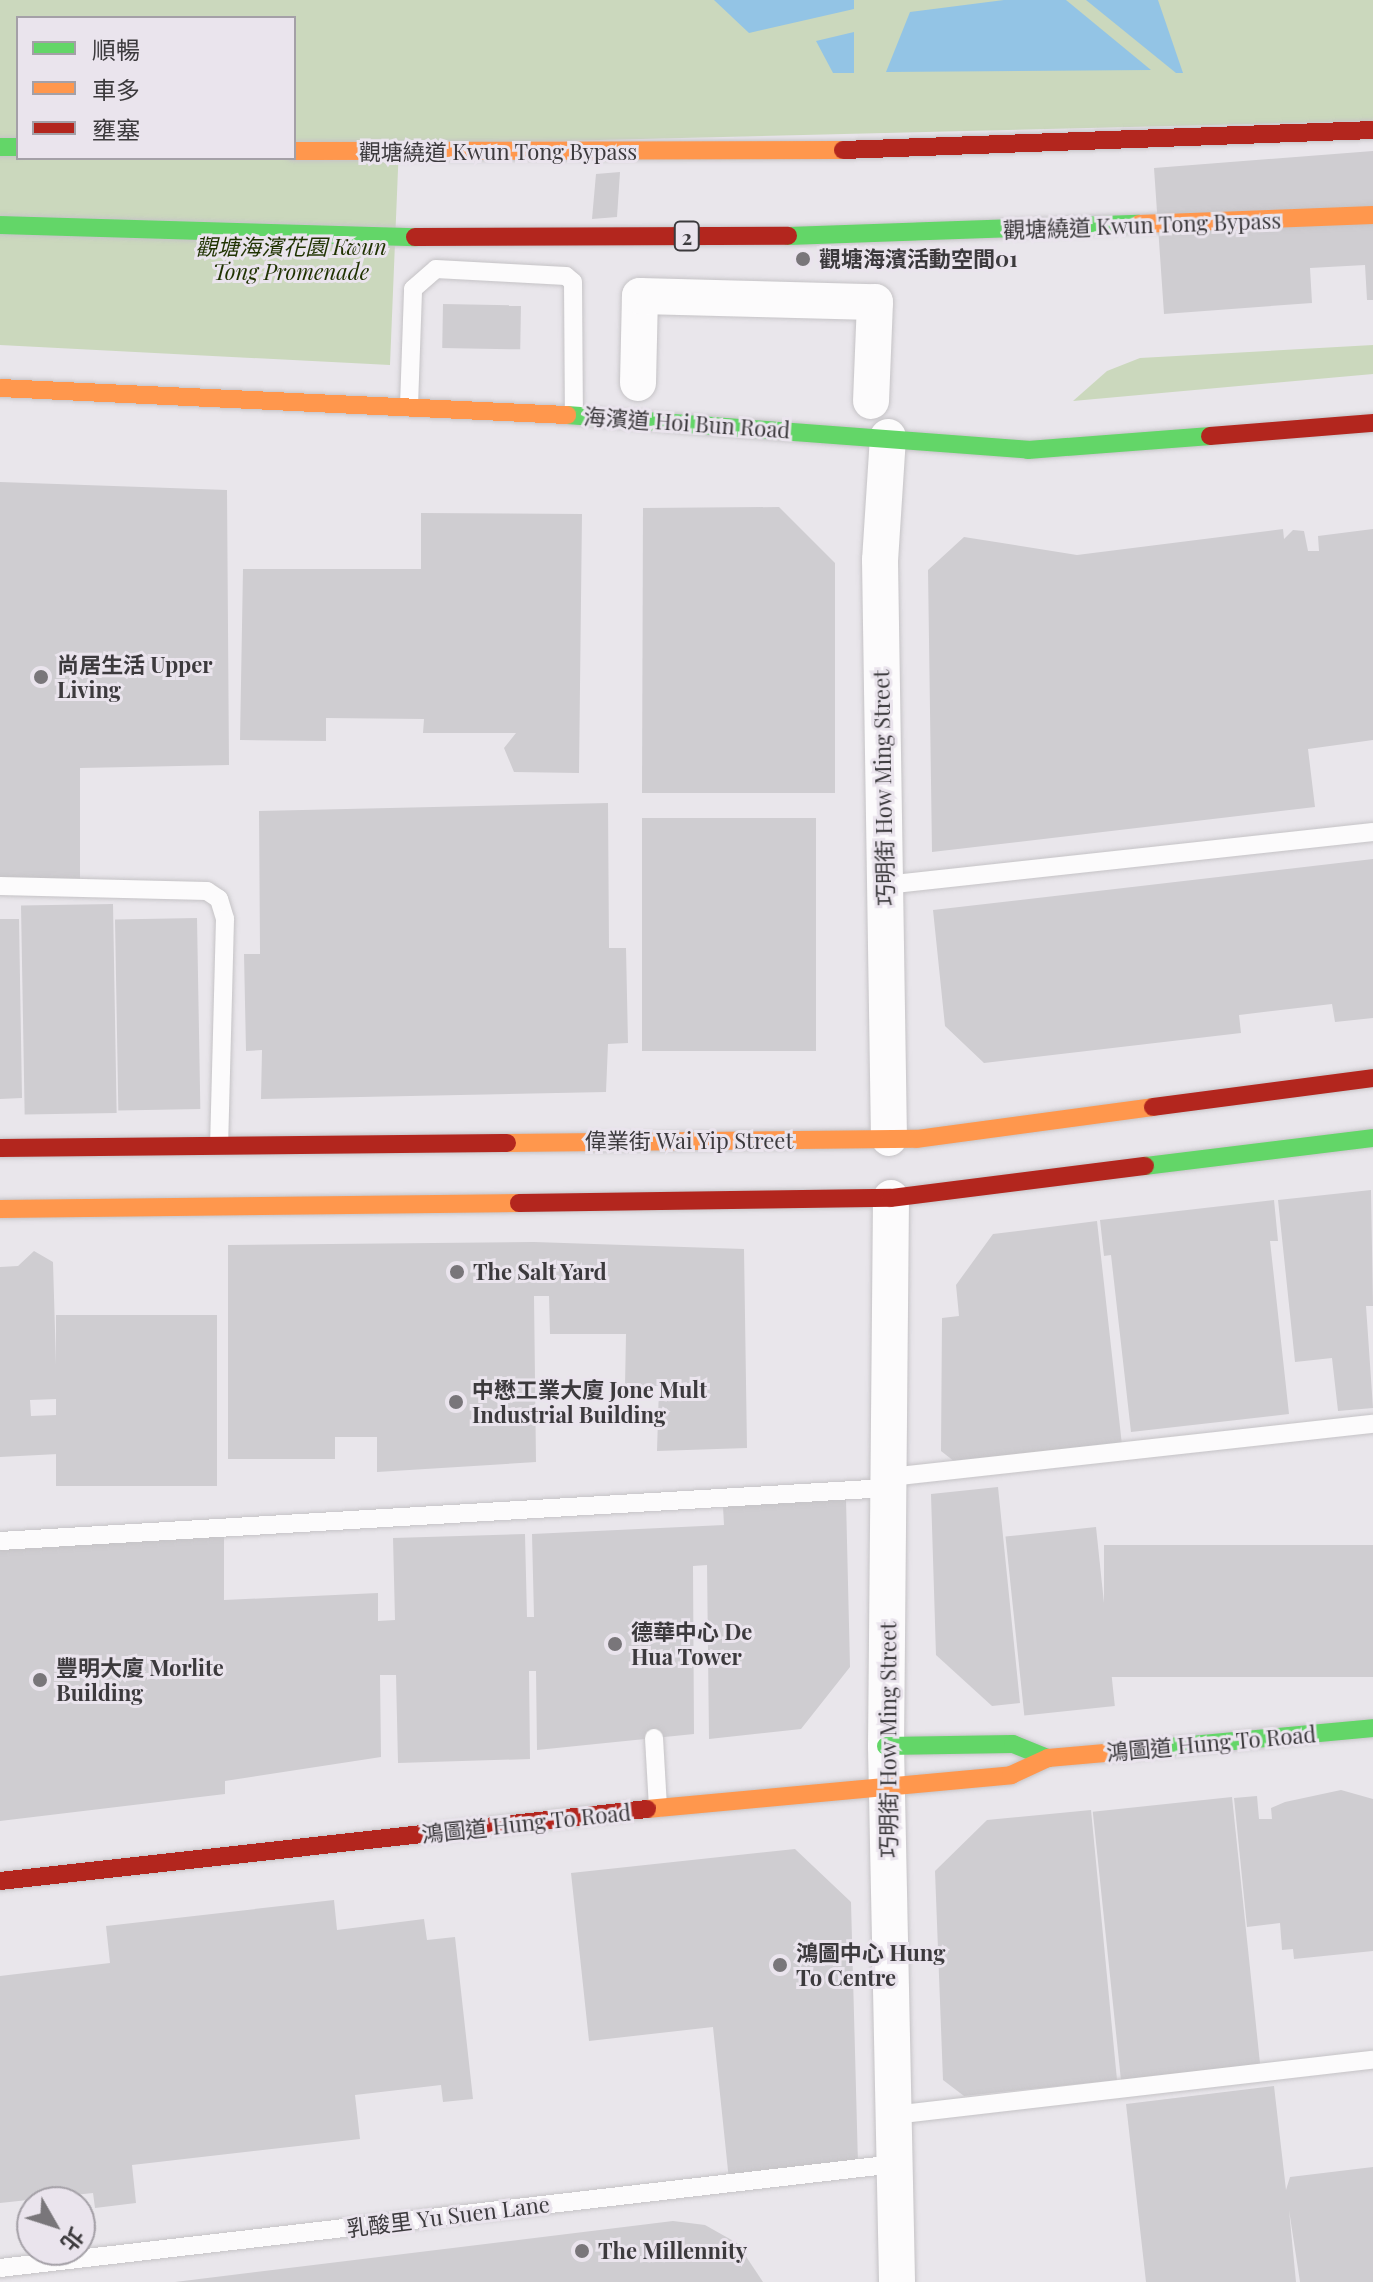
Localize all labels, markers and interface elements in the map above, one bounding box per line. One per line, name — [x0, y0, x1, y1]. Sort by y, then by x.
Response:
legend — [16, 16, 296, 160]
text: 順暢 — [92, 33, 140, 65]
text: 車多 — [92, 73, 140, 105]
text: 壅塞 — [92, 113, 140, 145]
street label: 觀塘繞道 Kwun Tong Bypass — [359, 139, 637, 165]
street label: 觀塘繞道 Kwun Tong Bypass — [1002, 207, 1282, 243]
road number: 2 — [673, 220, 701, 252]
park label: 觀塘海濱花園 Kwun Tong Promenade — [195, 233, 387, 284]
place label: 觀塘海濱活動空間01 — [819, 246, 1018, 272]
marker: 觀塘海濱活動空間01 — [794, 250, 812, 268]
street label: 海濱道 Hoi Bun Road — [583, 403, 791, 443]
place label: 尚居生活 Upper Living — [57, 651, 213, 702]
marker: 尚居生活 Upper Living — [32, 668, 50, 686]
street label: 巧明街 How Ming Street — [868, 669, 898, 907]
street label: 偉業街 Wai Yip Street — [584, 1128, 794, 1154]
place label: The Salt Yard — [473, 1259, 608, 1285]
marker: The Salt Yard — [448, 1263, 466, 1281]
place label: 中懋工業大廈 Jone Mult Industrial Building — [472, 1376, 707, 1428]
marker: 中懋工業大廈 Jone Mult Industrial Building — [447, 1393, 465, 1411]
place label: 德華中心 De Hua Tower — [631, 1618, 752, 1670]
street label: 巧明街 How Ming Street — [875, 1622, 901, 1858]
marker: 德華中心 De Hua Tower — [606, 1635, 624, 1653]
place label: 豐明大廈 Morlite Building — [56, 1654, 224, 1706]
marker: 豐明大廈 Morlite Building — [31, 1671, 49, 1689]
street label: 鴻圖道 Hung To Road — [1105, 1721, 1317, 1765]
street label: 鴻圖道 Hung To Road — [420, 1799, 632, 1847]
place label: 鴻圖中心 Hung To Centre — [796, 1939, 945, 1990]
marker: 鴻圖中心 Hung To Centre — [771, 1956, 789, 1974]
north arrow — [16, 2186, 96, 2266]
street label: 乳酸里 Yu Suen Lane — [345, 2190, 551, 2242]
text: 北 — [55, 2222, 92, 2258]
place label: The Millennity — [598, 2238, 747, 2264]
marker: The Millennity — [573, 2242, 591, 2260]

